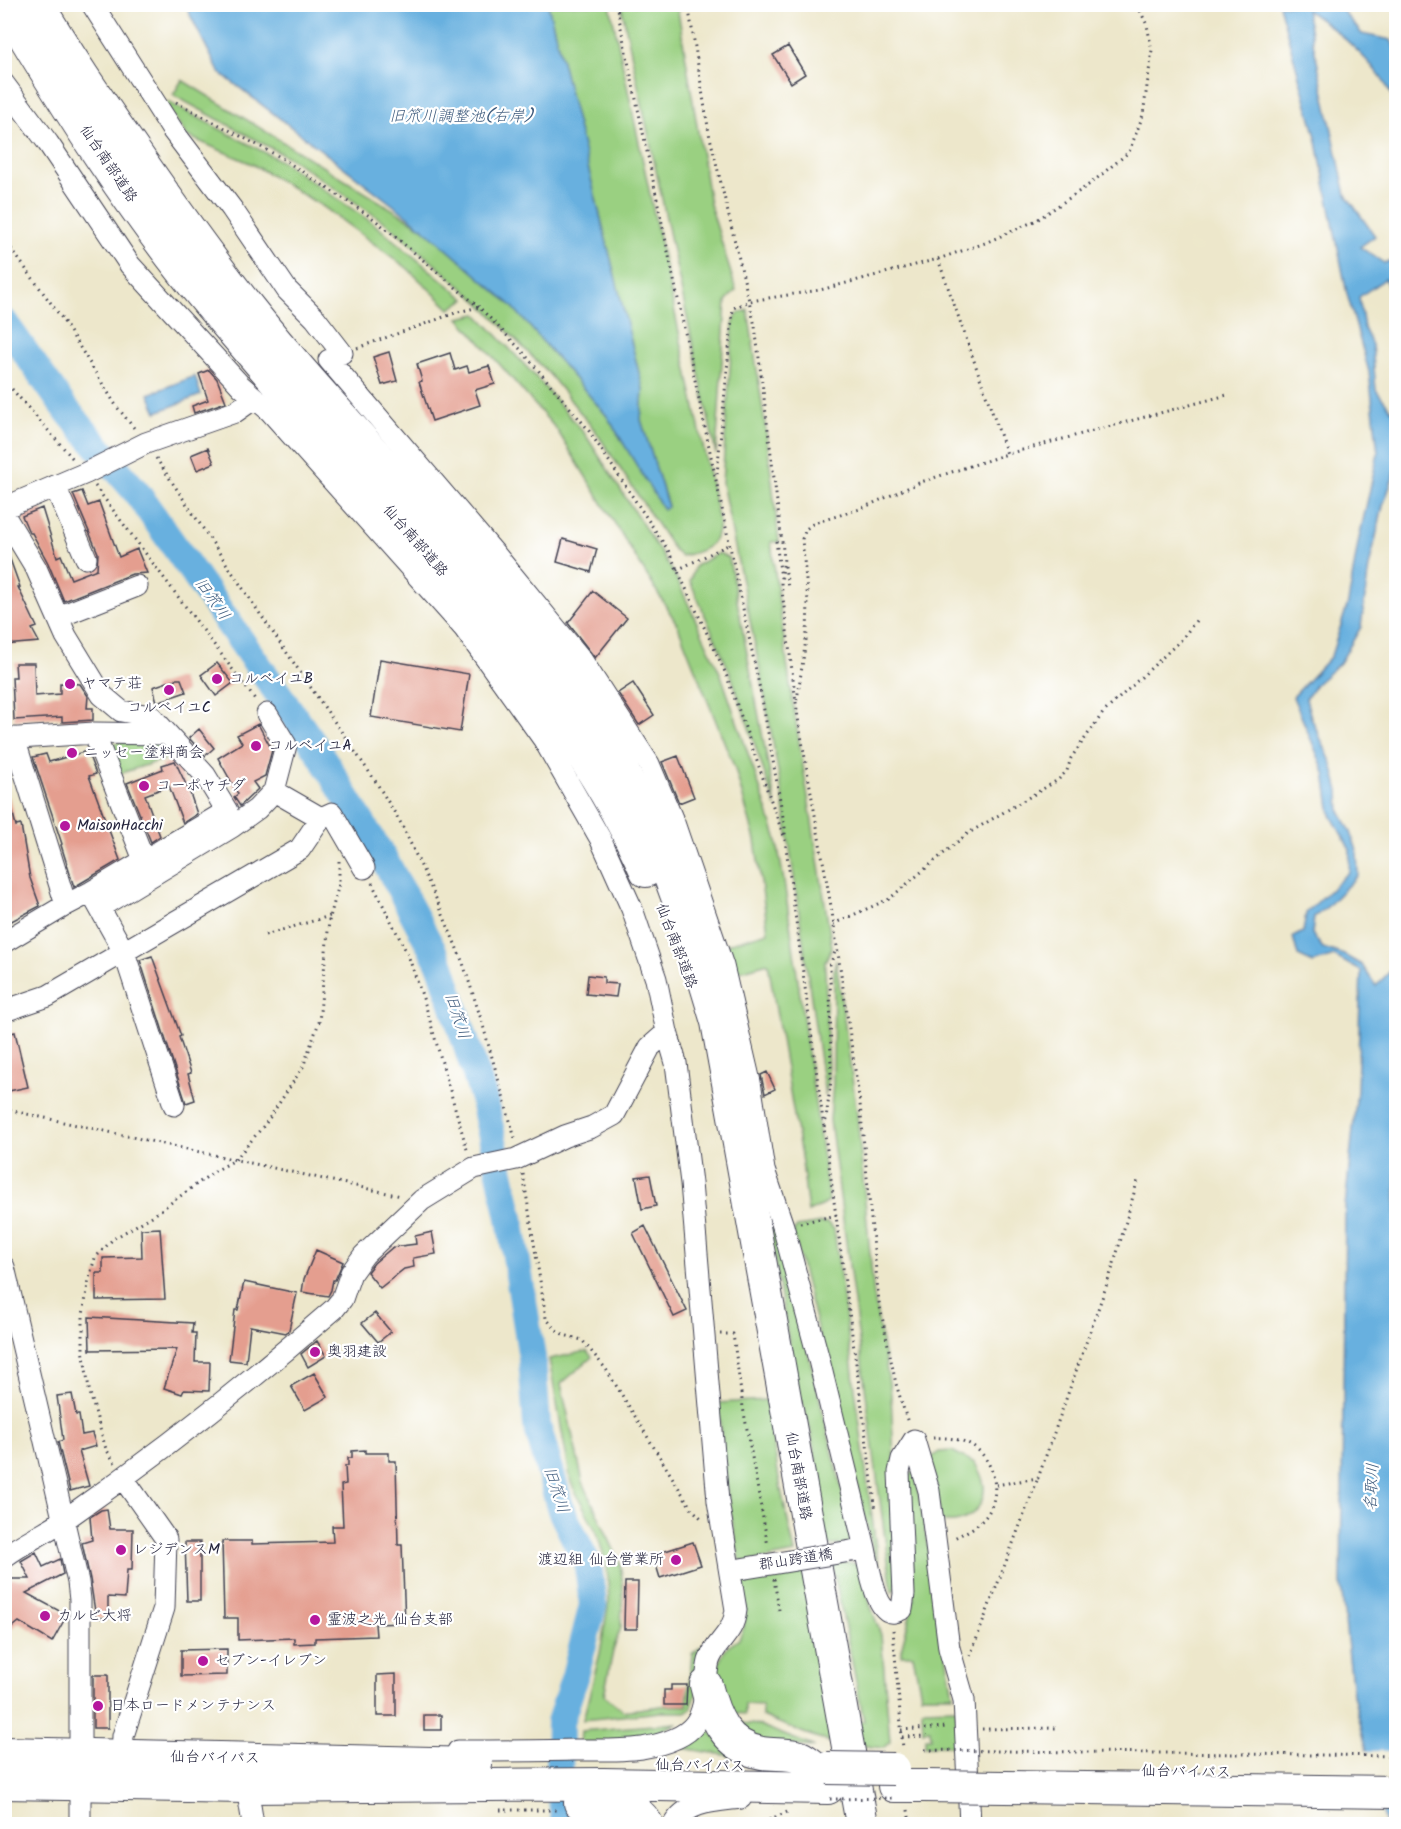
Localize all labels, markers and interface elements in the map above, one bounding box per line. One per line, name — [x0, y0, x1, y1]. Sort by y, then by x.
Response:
water label: 旧笊川調整池(右岸) — [389, 104, 535, 129]
street label: 仙台南部道路 — [73, 120, 143, 208]
street label: 仙台南部道路 — [376, 499, 454, 583]
water label: 旧笊川 — [188, 572, 236, 626]
place label: コルベイユB — [229, 667, 313, 691]
place label: ヤマテ荘 — [82, 672, 142, 696]
marker: コルベイユB — [210, 672, 224, 686]
marker: ヤマテ荘 — [63, 677, 77, 691]
marker: コルベイユC — [162, 683, 176, 697]
place label: コルベイユC — [127, 696, 211, 720]
place label: コルベイユA — [268, 734, 352, 758]
marker: コルベイユA — [249, 739, 263, 753]
place label: ニッセー塗料商会 — [84, 741, 204, 765]
marker: ニッセー塗料商会 — [65, 746, 79, 760]
place label: コーポヤチダ — [156, 774, 246, 798]
marker: コーポヤチダ — [137, 779, 151, 793]
place label: MaisonHacchi — [77, 814, 164, 838]
marker: MaisonHacchi — [58, 819, 72, 833]
street label: 仙台南部道路 — [649, 900, 703, 992]
water label: 旧笊川 — [438, 989, 476, 1043]
place label: 奥羽建設 — [327, 1340, 387, 1364]
marker: 奥羽建設 — [308, 1345, 322, 1359]
street label: 仙台南部道路 — [778, 1430, 818, 1522]
water label: 名取川 — [1358, 1462, 1386, 1512]
water label: 旧笊川 — [537, 1463, 575, 1517]
place label: レジデンスM — [133, 1538, 220, 1562]
street label: 郡山跨道橋 — [757, 1542, 835, 1578]
marker: レジデンスM — [114, 1543, 128, 1557]
place label: 渡辺組 仙台営業所 — [538, 1548, 664, 1572]
marker: 渡辺組 仙台営業所 — [669, 1553, 683, 1567]
place label: カルビ大将 — [57, 1604, 131, 1628]
place label: 霊波之光 仙台支部 — [327, 1608, 453, 1632]
marker: カルビ大将 — [38, 1609, 52, 1623]
marker: 霊波之光 仙台支部 — [308, 1613, 322, 1627]
place label: セブン-イレブン — [215, 1649, 327, 1673]
marker: セブン-イレブン — [196, 1654, 210, 1668]
place label: 日本ロードメンテナンス — [110, 1694, 276, 1718]
marker: 日本ロードメンテナンス — [91, 1699, 105, 1713]
street label: 仙台バイパス — [170, 1745, 260, 1771]
street label: 仙台バイパス — [655, 1753, 745, 1779]
street label: 仙台バイパス — [1141, 1759, 1231, 1785]

